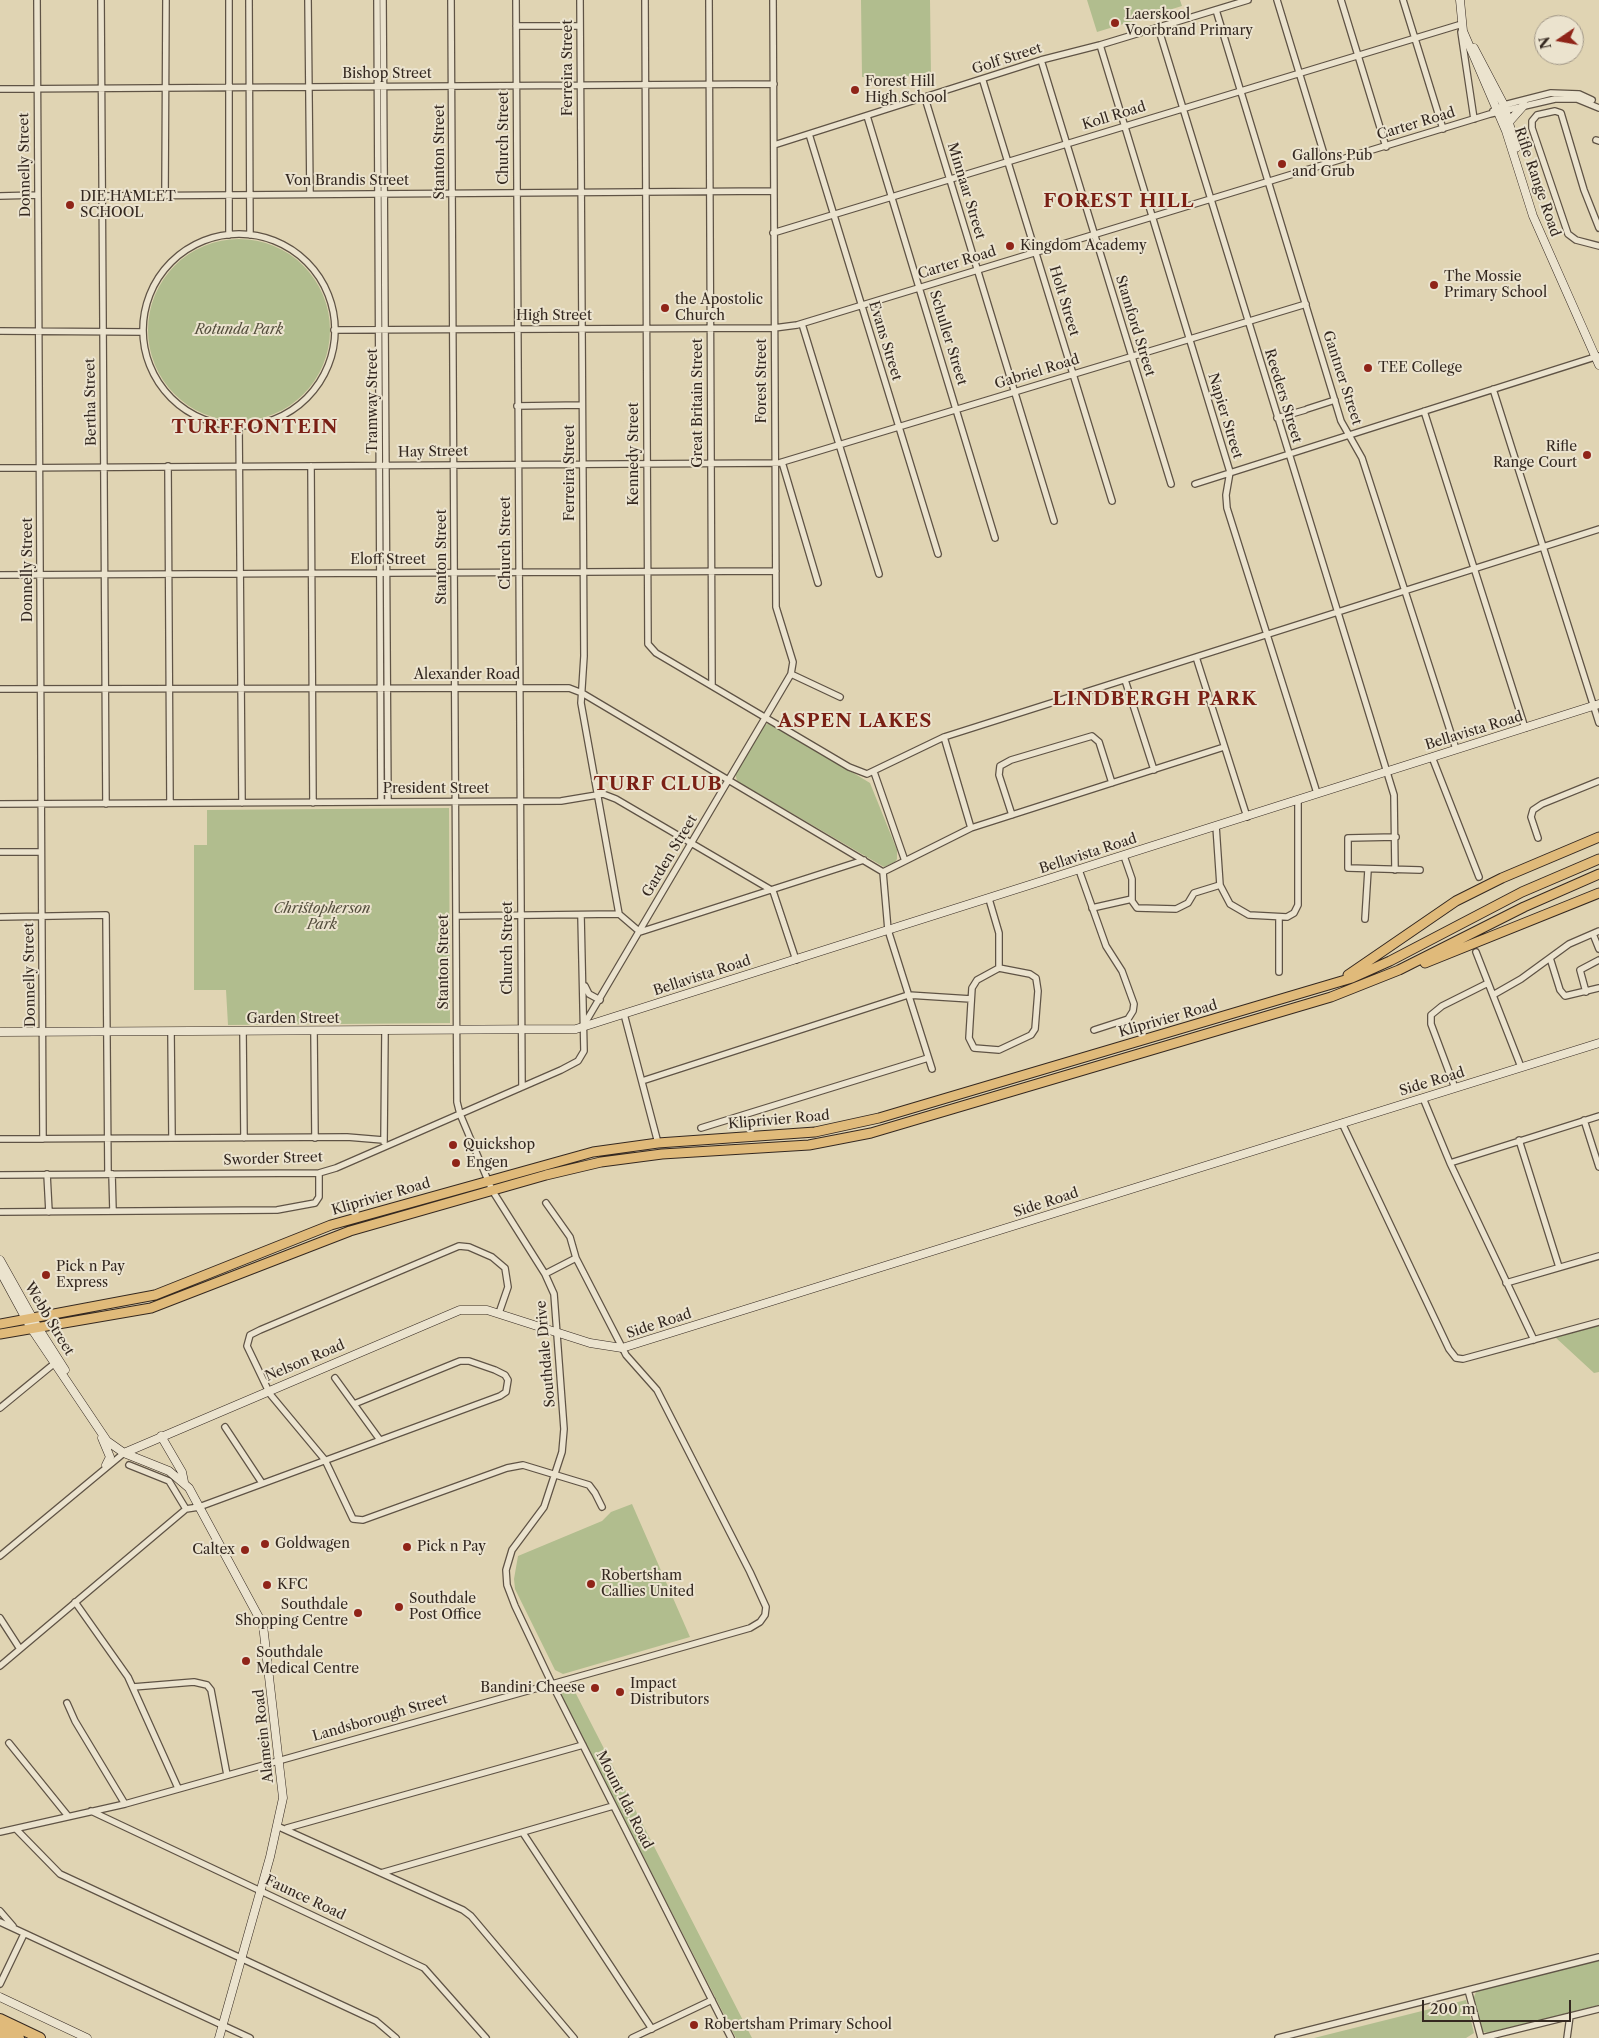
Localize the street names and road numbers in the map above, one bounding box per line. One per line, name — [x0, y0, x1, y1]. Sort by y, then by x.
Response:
street label: Ferreira Street — [560, 20, 576, 116]
street label: Golf Street — [970, 40, 1044, 78]
street label: Bishop Street — [342, 66, 432, 82]
street label: Church Street — [496, 91, 512, 185]
street label: Koll Road — [1080, 98, 1148, 134]
street label: Stanton Street — [432, 104, 448, 200]
street label: Carter Road — [1375, 104, 1457, 144]
street label: Donnelly Street — [16, 113, 34, 217]
street label: Rifle Range Road — [1510, 125, 1564, 239]
street label: Minnaar Street — [943, 141, 989, 241]
street label: Von Brandis Street — [285, 173, 409, 189]
street label: Carter Road — [916, 243, 998, 283]
street label: Holt Street — [1045, 264, 1083, 338]
street label: Stamford Street — [1112, 273, 1158, 379]
street label: Schuller Street — [926, 288, 970, 388]
street label: Evans Street — [865, 299, 905, 383]
street label: High Street — [516, 308, 592, 324]
street label: Gantner Street — [1319, 329, 1365, 427]
street label: Great Britain Street — [690, 338, 706, 468]
street label: Forest Street — [754, 338, 770, 424]
street label: Reeders Street — [1261, 347, 1305, 445]
street label: Tramway Street — [365, 349, 381, 453]
street label: Gabriel Road — [993, 351, 1081, 393]
street label: Bertha Street — [82, 358, 100, 446]
street label: Napier Street — [1204, 371, 1246, 461]
street label: Kennedy Street — [626, 402, 642, 506]
street label: Ferreira Street — [562, 425, 578, 521]
street label: Hay Street — [398, 443, 468, 461]
street label: Church Street — [498, 496, 514, 590]
street label: Stanton Street — [434, 509, 450, 605]
street label: Donnelly Street — [20, 518, 36, 622]
street label: Eloff Street — [350, 552, 426, 568]
street label: Alexander Road — [414, 667, 520, 683]
street label: Bellavista Road — [1423, 708, 1525, 754]
street label: President Street — [383, 781, 489, 797]
street label: Garden Street — [639, 812, 701, 900]
street label: Bellavista Road — [1037, 830, 1139, 878]
street label: Church Street — [500, 901, 516, 995]
street label: Stanton Street — [436, 914, 452, 1010]
street label: Donnelly Street — [21, 923, 39, 1027]
street label: Bellavista Road — [651, 952, 753, 1000]
street label: Kliprivier Road — [1117, 997, 1219, 1041]
street label: Garden Street — [247, 1011, 339, 1027]
street label: Side Road — [1397, 1064, 1467, 1100]
street label: Kliprivier Road — [728, 1107, 830, 1133]
street label: Sworder Street — [223, 1149, 323, 1169]
street label: Kliprivier Road — [330, 1175, 432, 1219]
street label: Side Road — [1011, 1185, 1081, 1221]
street label: Webb Street — [21, 1279, 77, 1359]
street label: Southdale Drive — [533, 1300, 559, 1408]
street label: Side Road — [624, 1306, 694, 1342]
street label: Nelson Road — [263, 1337, 347, 1385]
street label: Alamein Road — [251, 1688, 277, 1784]
street label: Landsborough Street — [311, 1691, 449, 1745]
street label: Mount Ida Road — [592, 1748, 656, 1852]
street label: Faunce Road — [262, 1872, 348, 1924]

